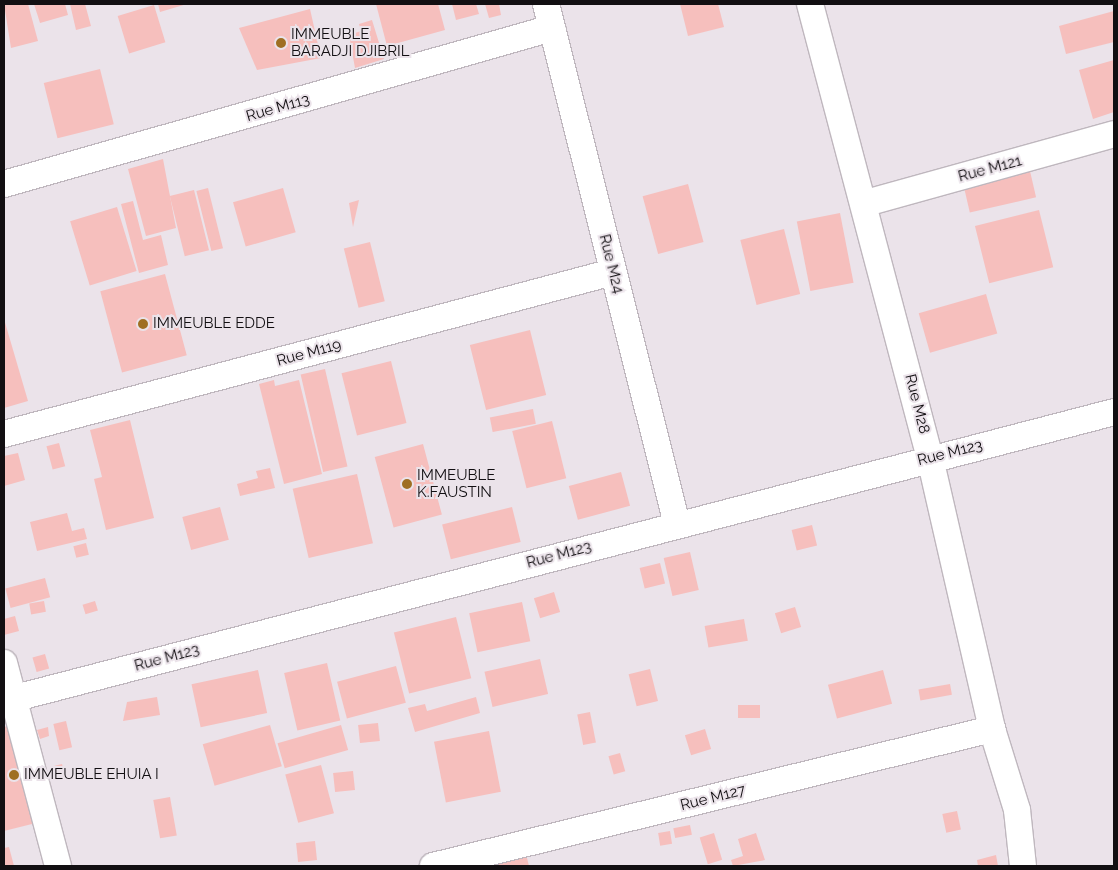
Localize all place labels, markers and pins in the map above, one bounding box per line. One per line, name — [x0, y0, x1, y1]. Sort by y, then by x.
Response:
place label: IMMEUBLE BARADJI DJIBRIL — [291, 25, 409, 60]
marker: IMMEUBLE BARADJI DJIBRIL — [275, 37, 287, 49]
place label: IMMEUBLE EDDE — [153, 315, 275, 333]
marker: IMMEUBLE EDDE — [137, 318, 149, 330]
place label: IMMEUBLE K.FAUSTIN — [417, 466, 495, 501]
marker: IMMEUBLE K.FAUSTIN — [401, 478, 413, 490]
place label: IMMEUBLE EHUIA I — [24, 766, 159, 784]
marker: IMMEUBLE EHUIA I — [8, 769, 20, 781]

